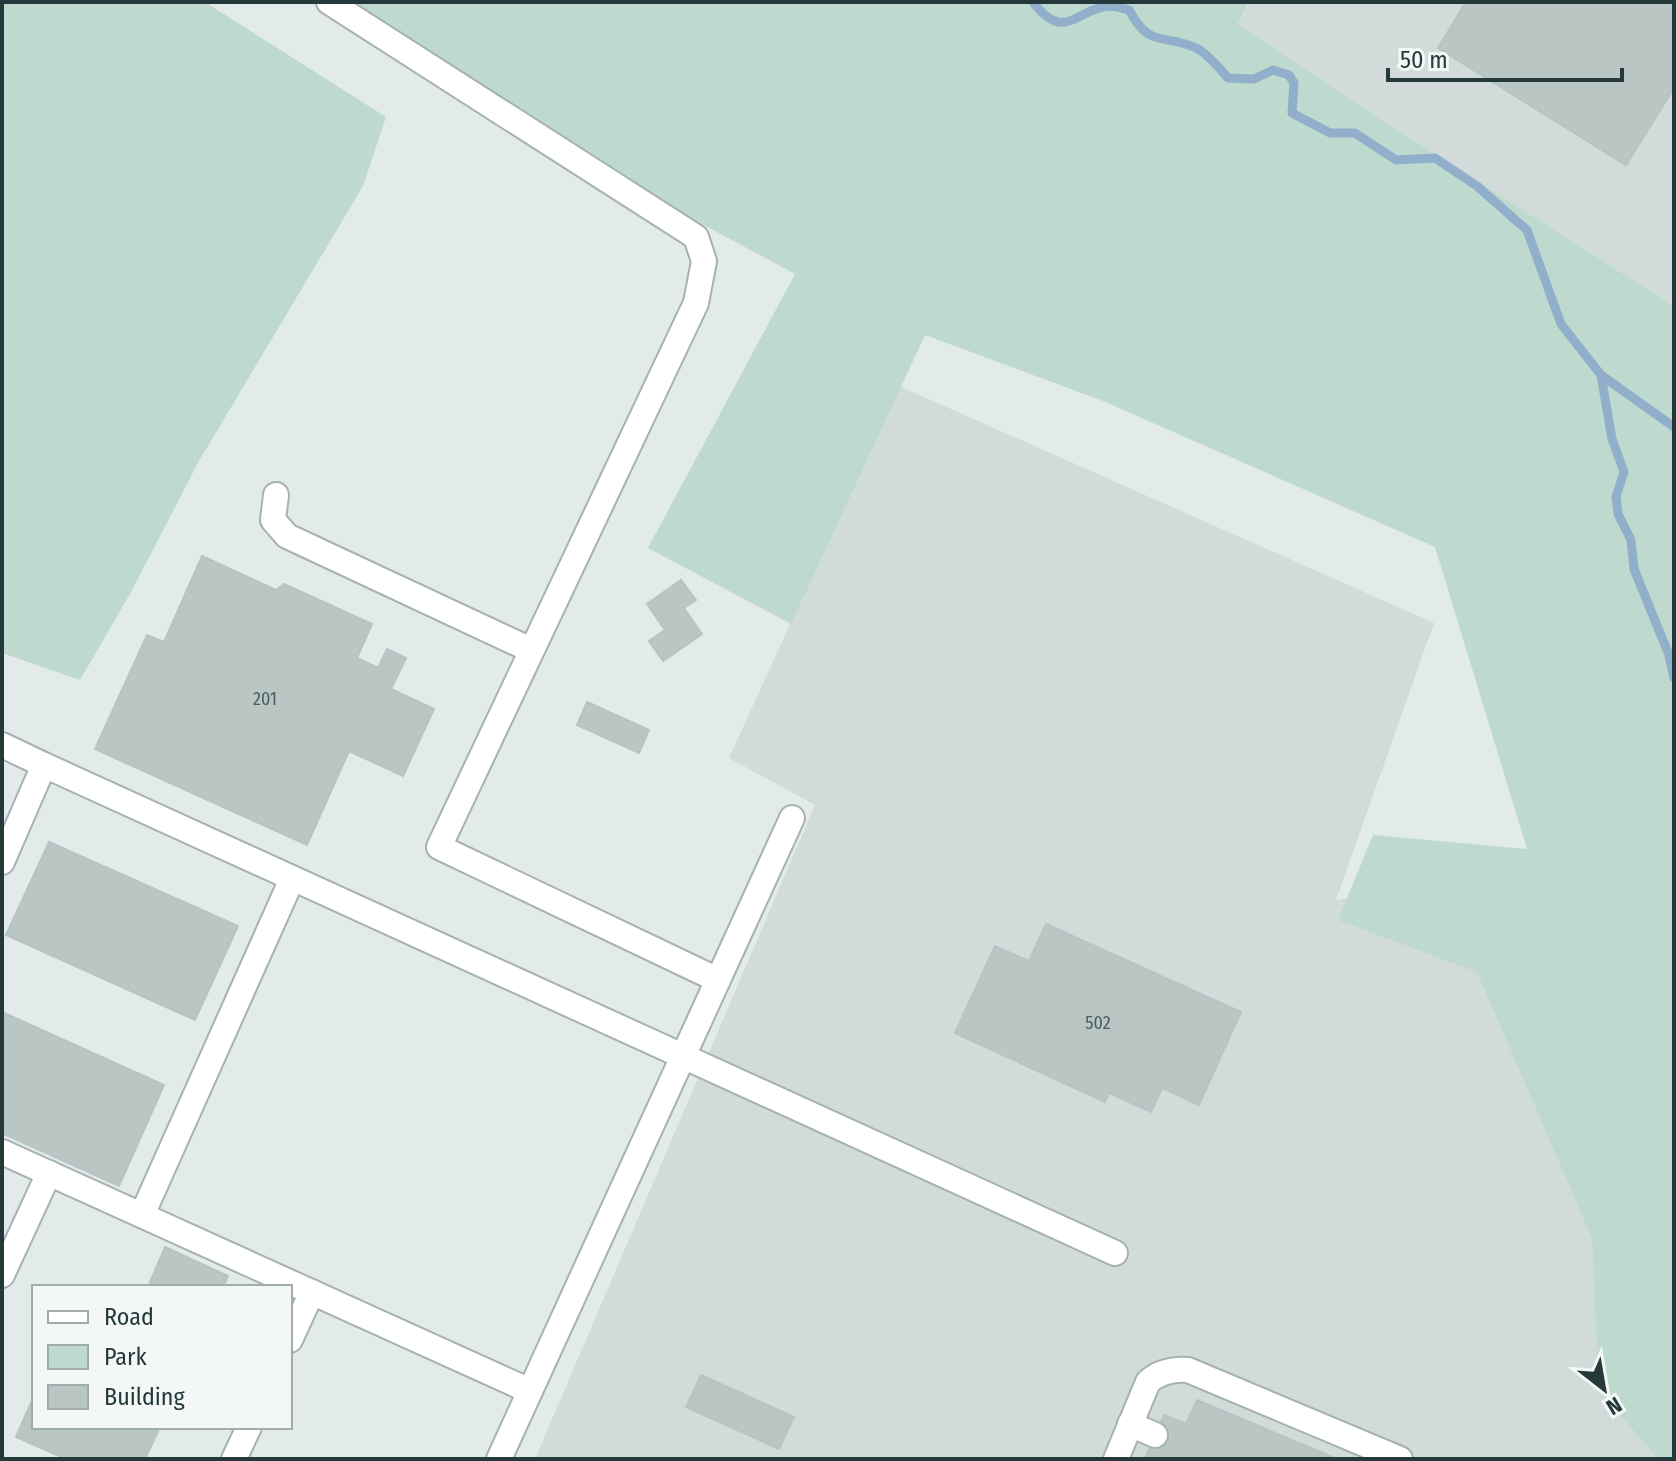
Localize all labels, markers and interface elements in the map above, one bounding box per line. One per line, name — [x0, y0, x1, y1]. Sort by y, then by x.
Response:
scale bar — [1388, 32, 1622, 82]
text: 50 m — [1400, 46, 1448, 74]
house number: 201 — [253, 688, 277, 710]
house number: 502 — [1085, 1012, 1111, 1034]
legend — [32, 1285, 292, 1429]
text: Road — [104, 1303, 154, 1331]
text: Park — [104, 1343, 147, 1371]
north arrow — [1564, 1349, 1644, 1429]
text: Building — [104, 1383, 186, 1411]
text: N — [1601, 1391, 1627, 1421]

